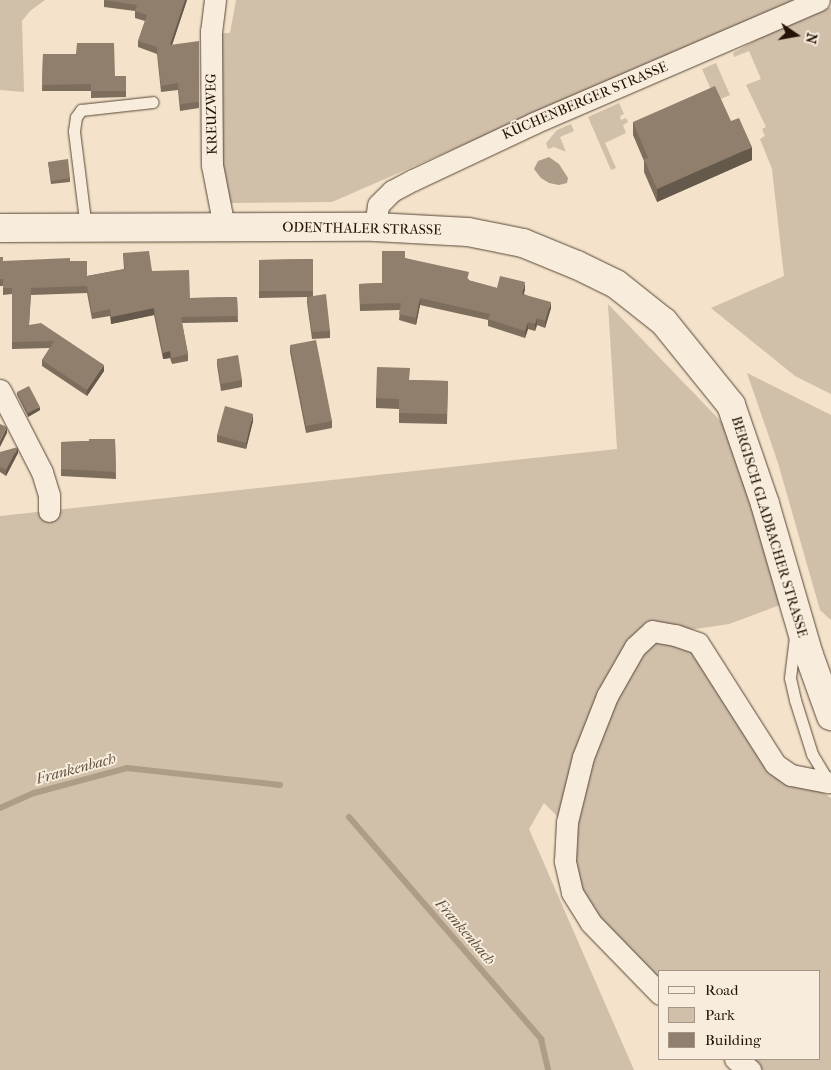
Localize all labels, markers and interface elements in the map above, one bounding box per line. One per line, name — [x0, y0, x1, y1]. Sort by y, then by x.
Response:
north arrow — [771, 10, 821, 60]
text: N — [802, 31, 821, 45]
street label: KÜCHENBERGER STRASSE — [500, 58, 670, 144]
street label: KREUZWEG — [203, 73, 221, 155]
street label: ODENTHALER STRASSE — [282, 219, 442, 239]
street label: BERGISCH GLADBACHER STRASSE — [727, 414, 811, 640]
water label: Frankenbach — [34, 750, 118, 788]
water label: Frankenbach — [431, 895, 499, 969]
legend — [658, 970, 821, 1060]
text: Road — [705, 981, 738, 999]
text: Park — [705, 1006, 735, 1024]
text: Building — [705, 1031, 761, 1049]

